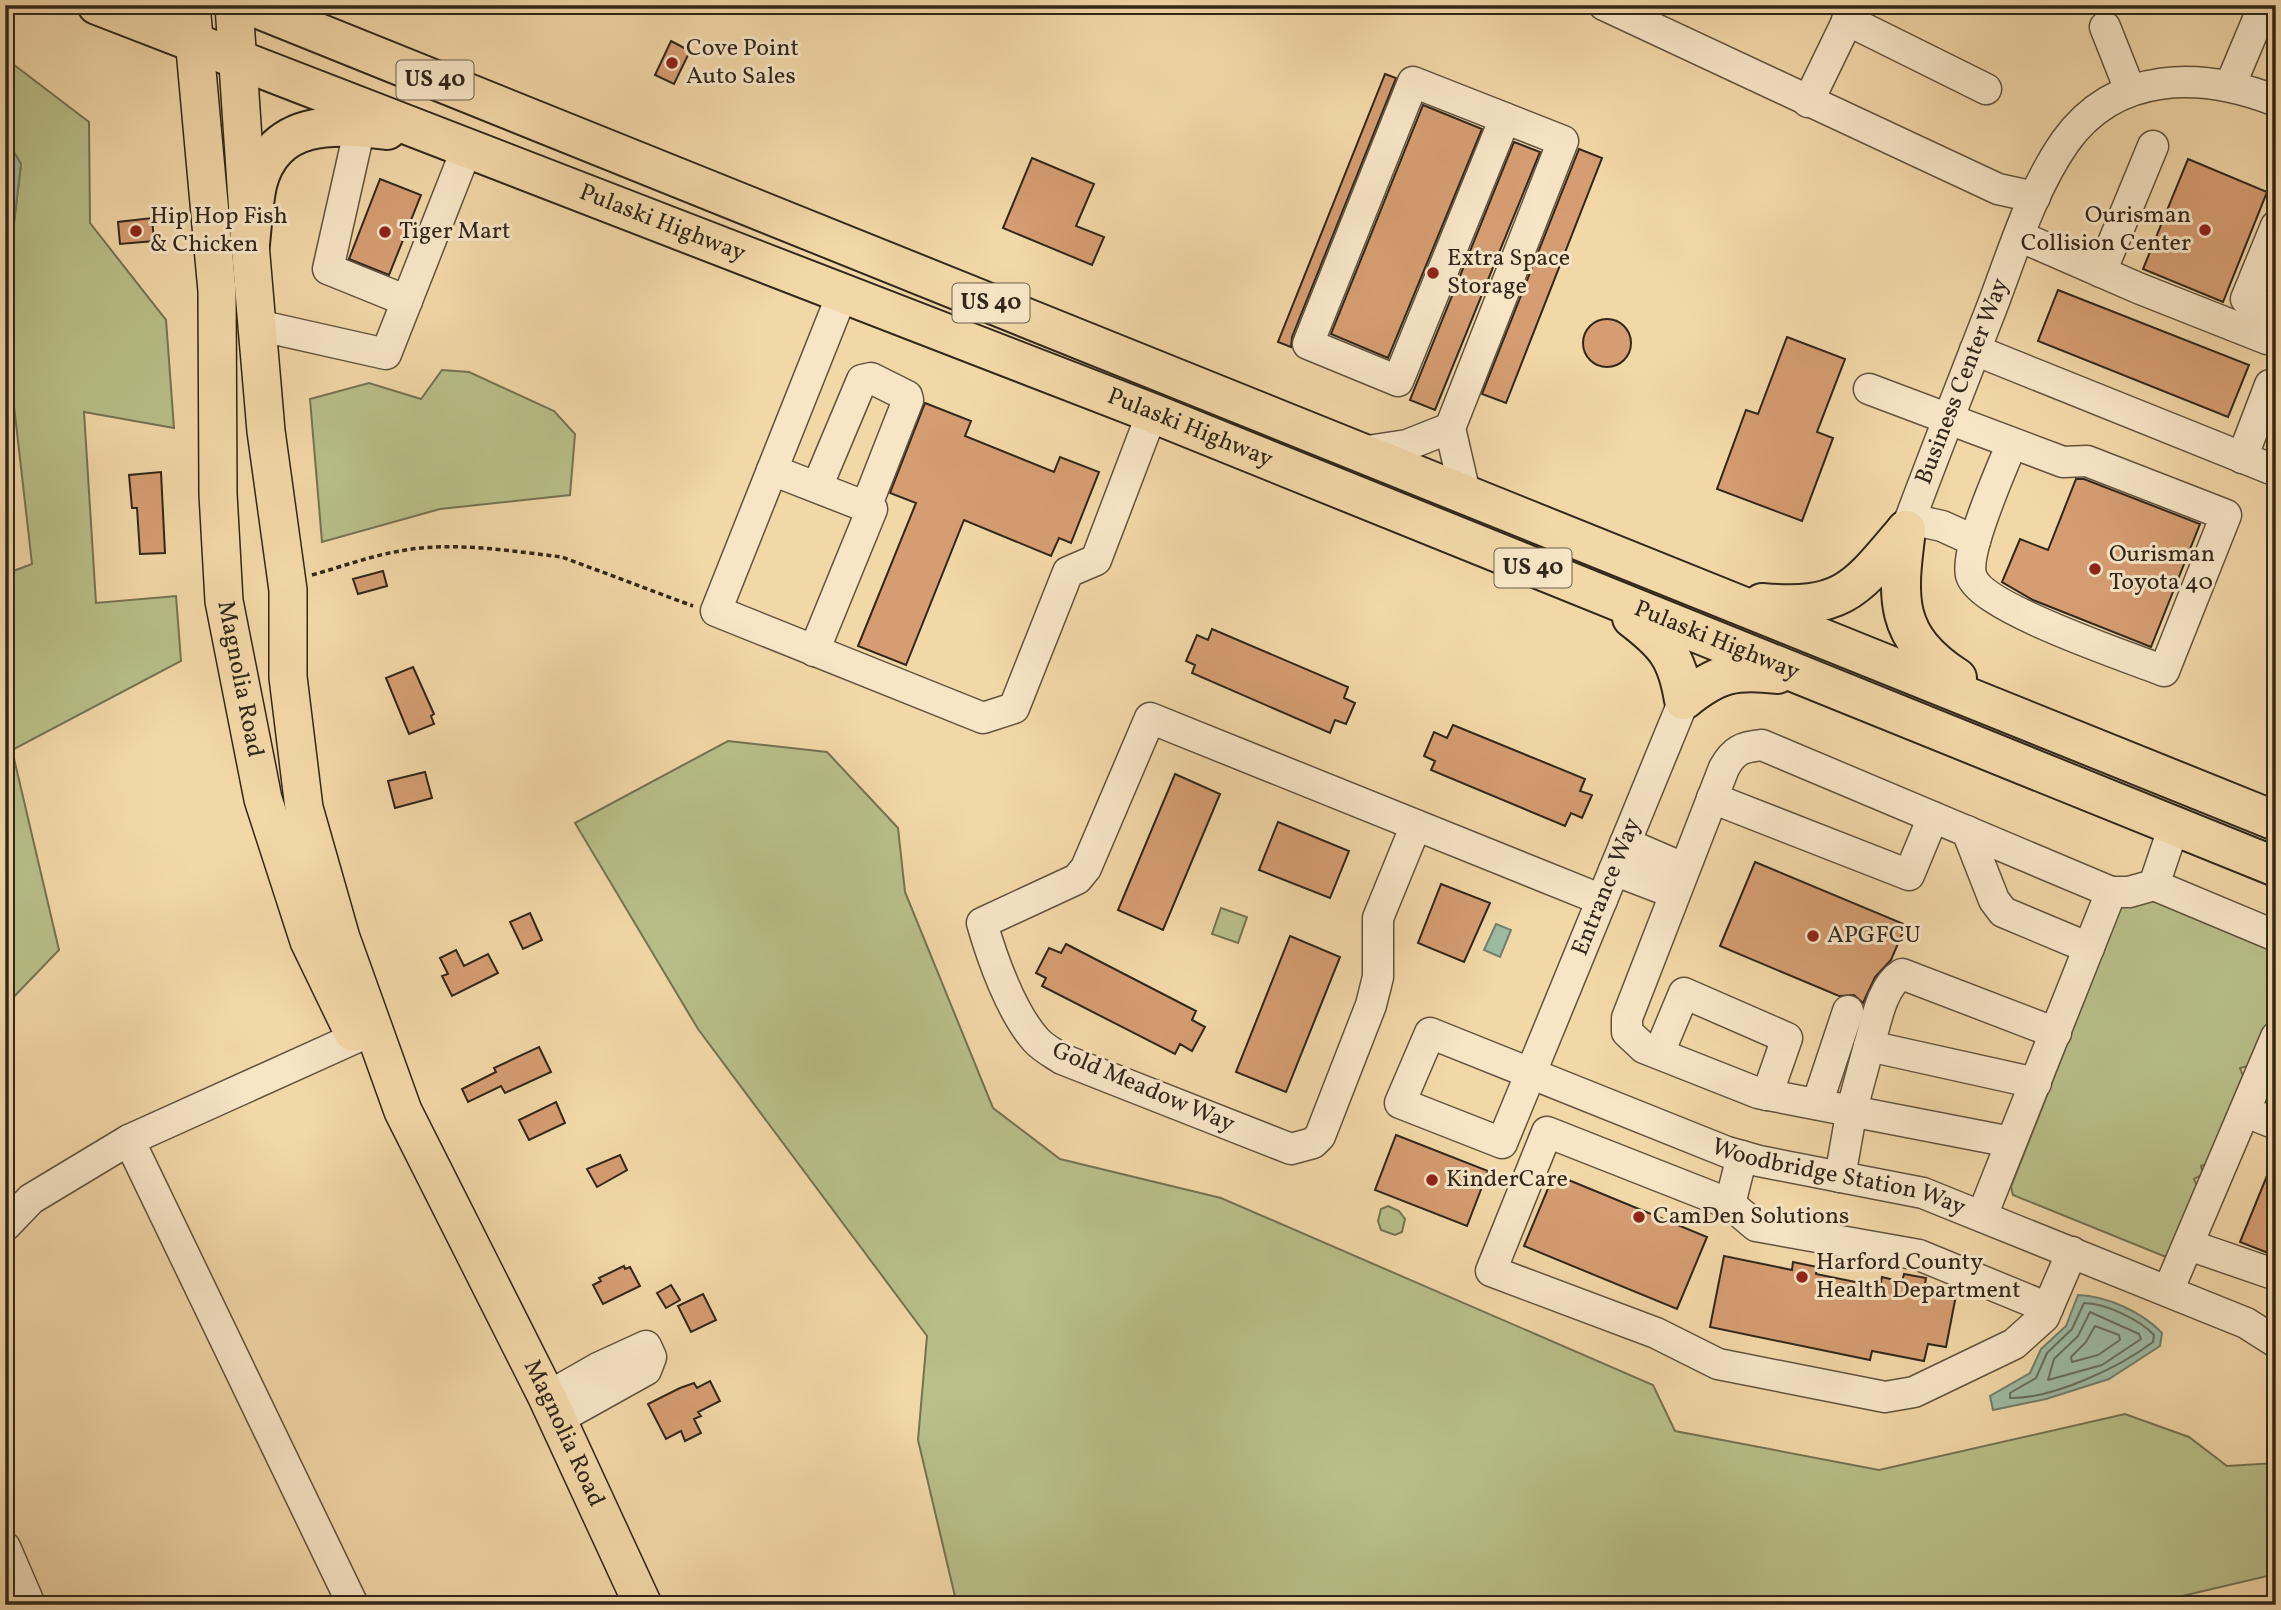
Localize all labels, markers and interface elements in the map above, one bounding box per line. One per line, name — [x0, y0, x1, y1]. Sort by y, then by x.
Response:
place label: Cove Point Auto Sales — [686, 32, 799, 94]
marker: Cove Point Auto Sales — [664, 55, 680, 71]
road number: US 40 — [396, 60, 474, 100]
street label: Pulaski Highway — [574, 176, 750, 271]
place label: Ourisman Collision Center — [2021, 199, 2191, 261]
place label: Hip Hop Fish & Chicken — [150, 200, 288, 262]
place label: Tiger Mart — [399, 215, 510, 249]
marker: Ourisman Collision Center — [2197, 222, 2213, 238]
marker: Hip Hop Fish & Chicken — [128, 223, 144, 239]
marker: Tiger Mart — [377, 224, 393, 240]
place label: Extra Space Storage — [1447, 242, 1570, 304]
marker: Extra Space Storage — [1425, 265, 1441, 281]
street label: Business Center Way — [1908, 274, 2018, 490]
road number: US 40 — [953, 284, 1030, 322]
street label: Pulaski Highway — [1102, 380, 1278, 477]
place label: Ourisman Toyota 40 — [2109, 538, 2215, 600]
road number: US 40 — [1494, 548, 1572, 588]
marker: Ourisman Toyota 40 — [2087, 561, 2103, 577]
street label: Pulaski Highway — [1629, 592, 1804, 690]
street label: Magnolia Road — [207, 598, 271, 760]
street label: Entrance Way — [1564, 813, 1650, 961]
place label: APGFCU — [1827, 919, 1921, 953]
marker: APGFCU — [1805, 928, 1821, 944]
street label: Gold Meadow Way — [1046, 1034, 1240, 1142]
street label: Woodbridge Station Way — [1706, 1130, 1970, 1225]
place label: KinderCare — [1446, 1163, 1568, 1197]
marker: KinderCare — [1424, 1172, 1440, 1188]
place label: CamDen Solutions — [1653, 1200, 1849, 1234]
marker: CamDen Solutions — [1631, 1209, 1647, 1225]
place label: Harford County Health Department — [1816, 1246, 2021, 1308]
marker: Harford County Health Department — [1794, 1269, 1810, 1285]
street label: Magnolia Road — [514, 1354, 613, 1513]

